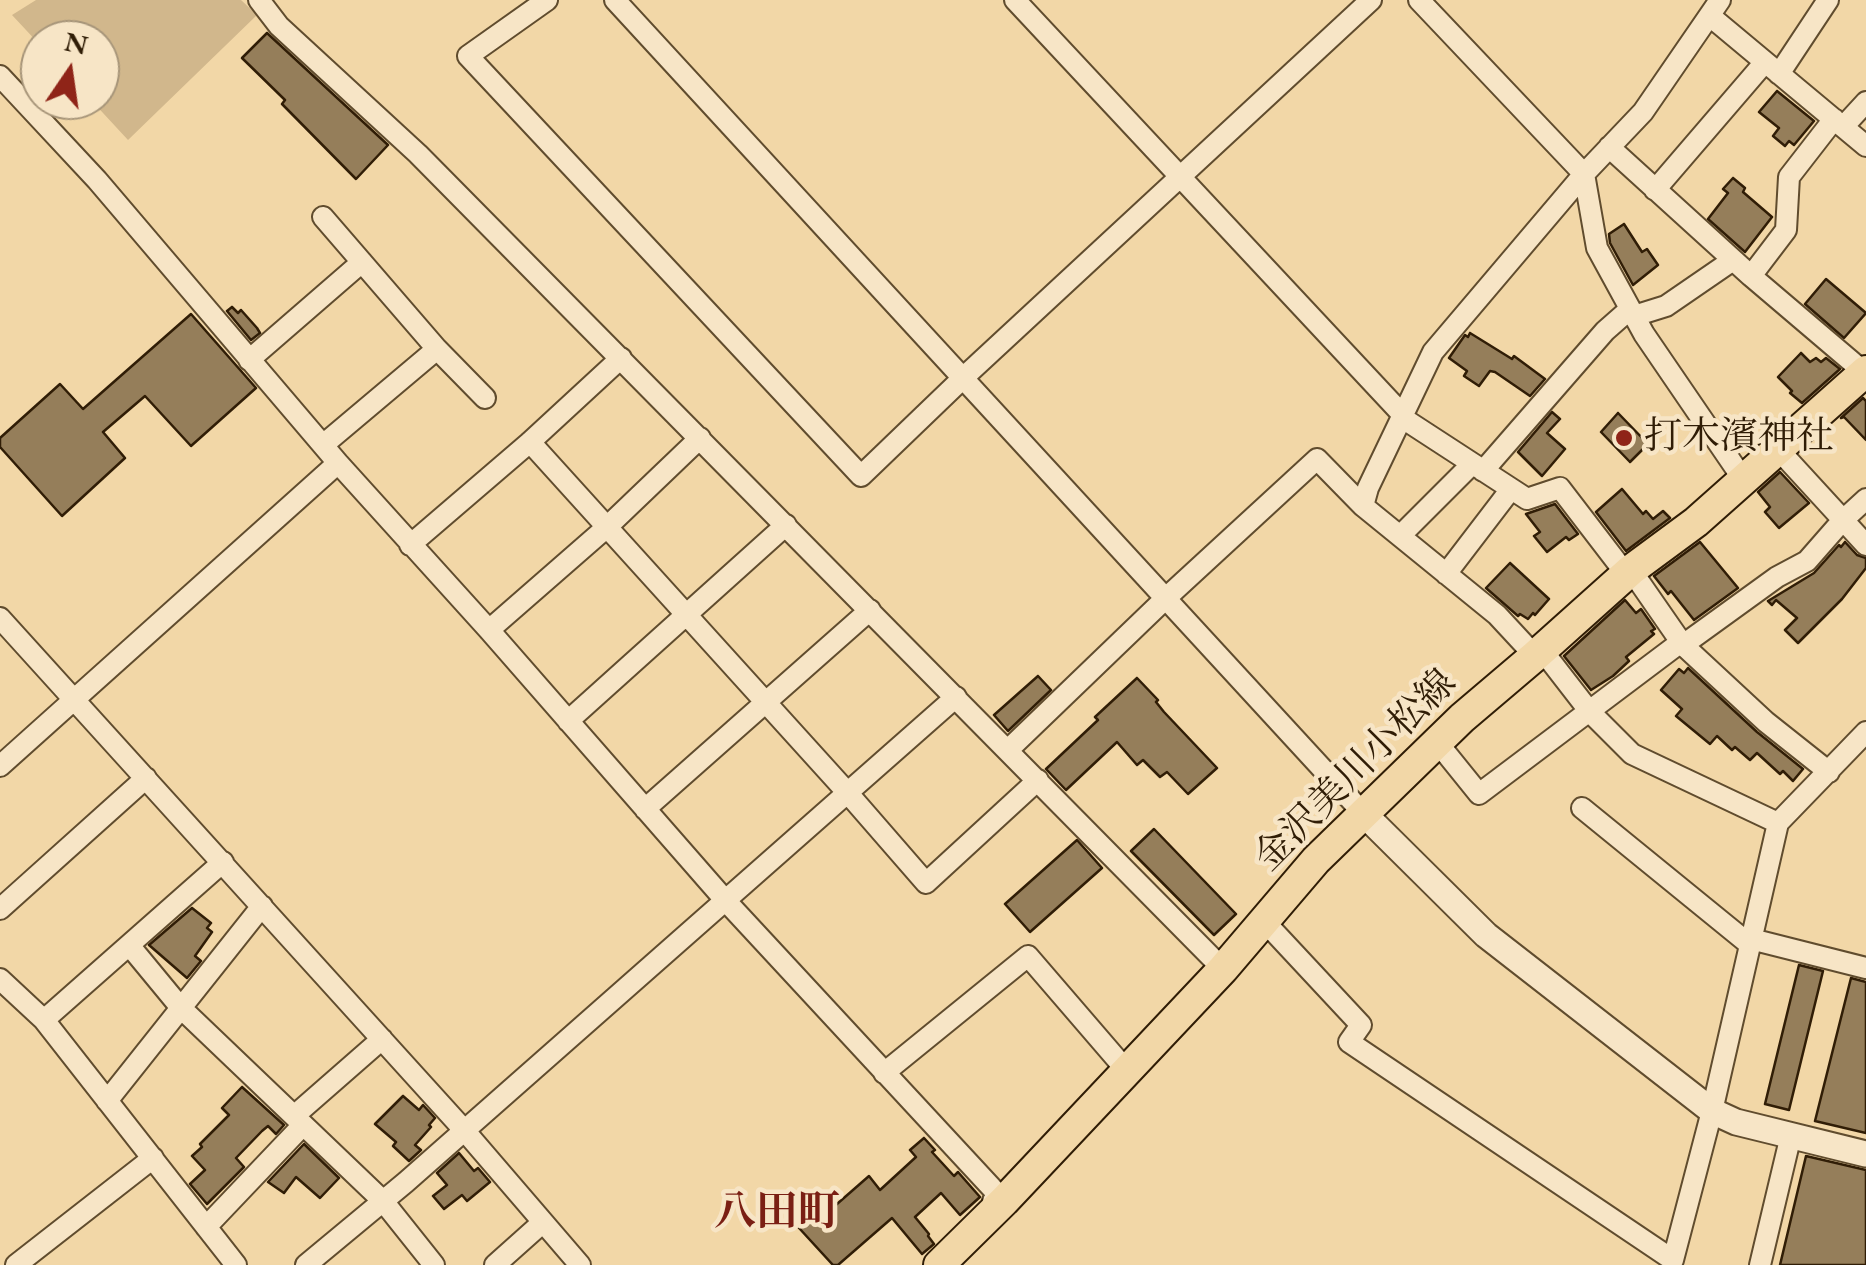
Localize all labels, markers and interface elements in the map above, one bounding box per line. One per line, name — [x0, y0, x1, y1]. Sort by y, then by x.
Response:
north arrow — [20, 20, 120, 120]
text: N — [61, 23, 91, 63]
place label: 打木濱神社 — [1644, 415, 1834, 461]
marker: 打木濱神社 — [1613, 427, 1635, 449]
street label: 金沢美川小松線 — [1246, 661, 1466, 881]
district label: 八田町 — [714, 1189, 840, 1239]

